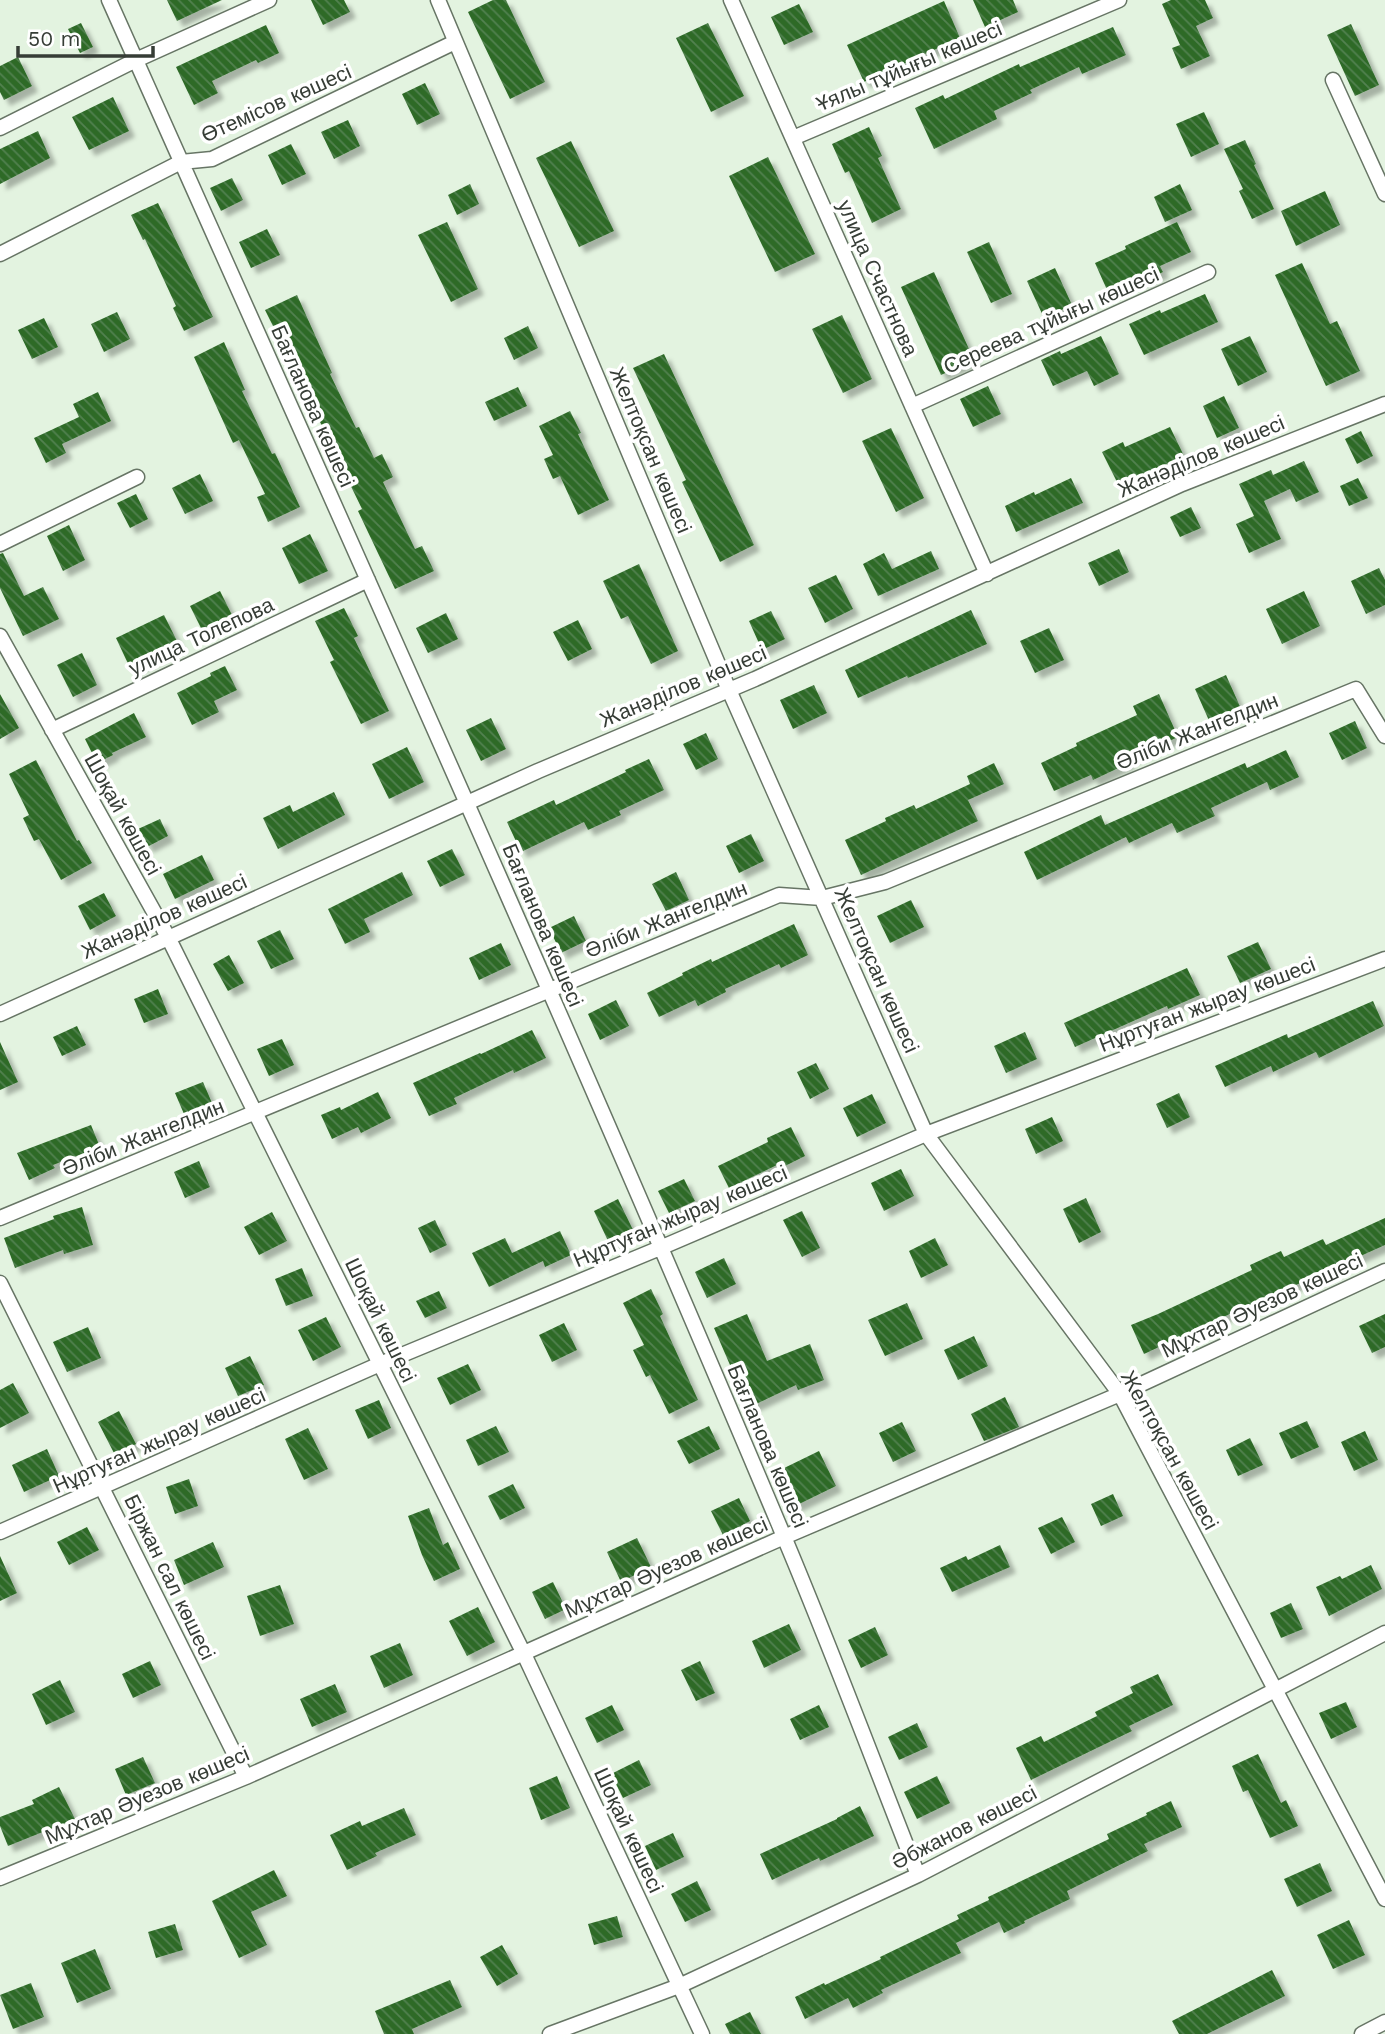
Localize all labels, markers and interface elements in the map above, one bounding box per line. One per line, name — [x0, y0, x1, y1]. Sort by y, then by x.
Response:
scale bar — [18, 14, 152, 58]
street label: Ұялы тұйығы көшесі — [813, 16, 1005, 116]
text: 50 m — [28, 26, 80, 51]
street label: Өтемісов көшесі — [197, 59, 355, 147]
street label: улица Счастнова — [832, 196, 924, 360]
street label: Сереева тұйығы көшесі — [939, 261, 1163, 379]
street label: Бағланова көшесі — [266, 321, 360, 491]
street label: Желтоқсан көшесі — [605, 363, 697, 537]
street label: Жанәділов көшесі — [1114, 410, 1288, 502]
street label: улица Толепова — [125, 591, 278, 680]
street label: Жанәділов көшесі — [596, 640, 770, 732]
street label: Әліби Жангелдин — [1112, 687, 1282, 775]
street label: Шоқай көшесі — [79, 749, 167, 879]
street label: Бағланова көшесі — [497, 840, 589, 1010]
street label: Жанәділов көшесі — [77, 868, 251, 964]
street label: Әліби Жангелдин — [581, 875, 751, 963]
street label: Желтоқсан көшесі — [829, 884, 925, 1056]
street label: Нұртуған жырау көшесі — [1095, 951, 1319, 1057]
street label: Әліби Жангелдин — [58, 1093, 228, 1181]
street label: Нұртуған жырау көшесі — [569, 1160, 791, 1272]
street label: Мұхтар Әуезов көшесі — [1157, 1247, 1367, 1363]
street label: Шоқай көшесі — [340, 1254, 422, 1386]
street label: Бағланова көшесі — [722, 1361, 814, 1531]
street label: Желтоқсан көшесі — [1116, 1366, 1224, 1534]
street label: Нұртуған жырау көшесі — [49, 1382, 269, 1498]
street label: Біржан сал көшесі — [119, 1490, 221, 1664]
street label: Мұхтар Әуезов көшесі — [561, 1511, 771, 1623]
street label: Мұхтар Әуезов көшесі — [41, 1741, 253, 1849]
street label: Шоқай көшесі — [589, 1763, 669, 1897]
street label: Әбжанов көшесі — [887, 1780, 1041, 1874]

